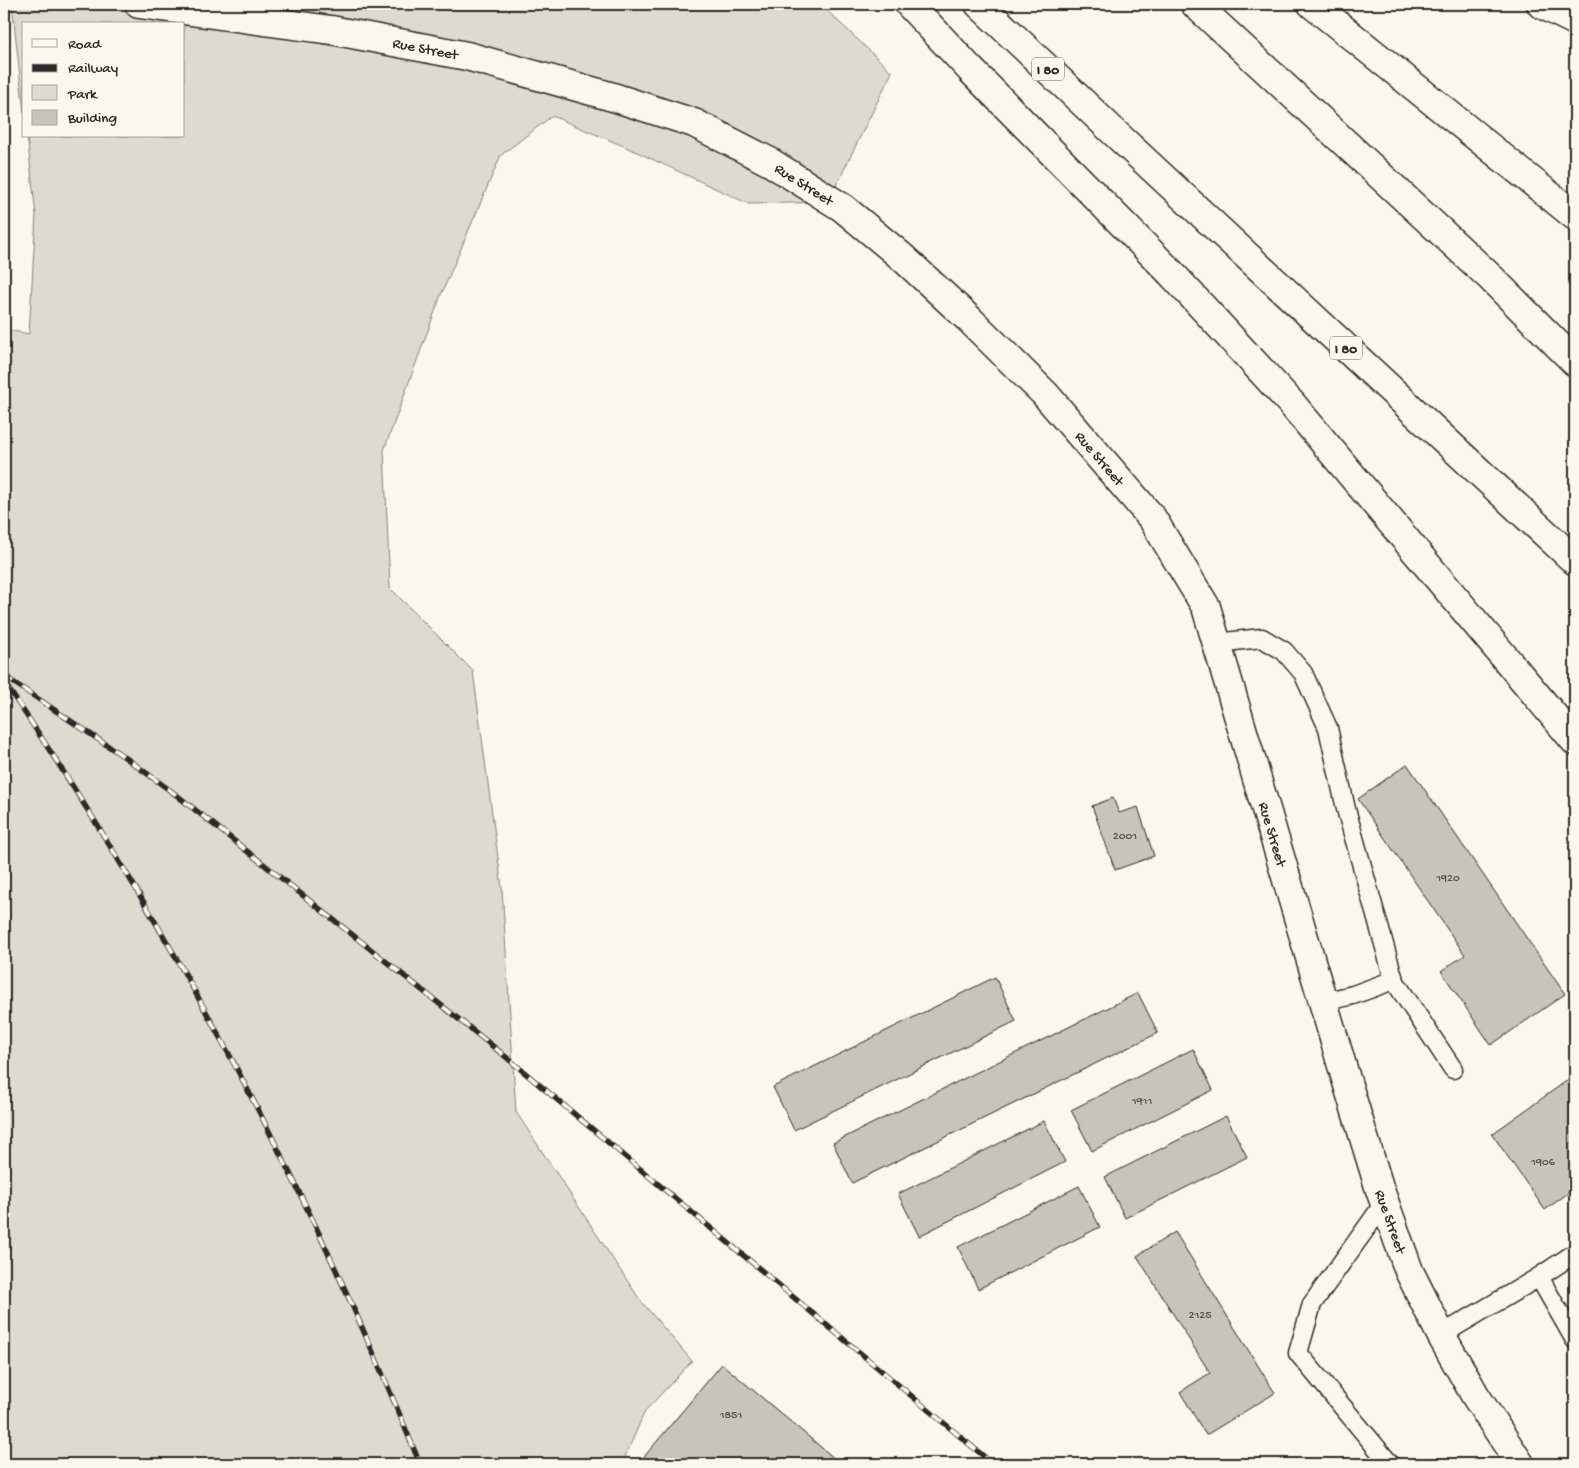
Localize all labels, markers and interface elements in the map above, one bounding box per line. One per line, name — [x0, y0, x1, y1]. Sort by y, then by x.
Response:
legend — [22, 22, 185, 138]
street label: Rue Street — [391, 35, 461, 65]
text: Road — [68, 36, 102, 54]
road number: I 80 — [1032, 58, 1064, 80]
text: Railway — [68, 60, 119, 78]
text: Park — [67, 86, 98, 104]
text: Building — [67, 110, 117, 128]
street label: Rue Street — [770, 160, 838, 212]
road number: I 80 — [1330, 336, 1362, 359]
street label: Rue Street — [1070, 428, 1128, 492]
street label: Rue Street — [1253, 800, 1290, 871]
house number: 2001 — [1113, 830, 1137, 844]
house number: 1920 — [1435, 872, 1460, 886]
house number: 1911 — [1131, 1095, 1152, 1109]
house number: 1906 — [1530, 1156, 1556, 1170]
street label: Rue Street — [1370, 1188, 1410, 1258]
house number: 2125 — [1189, 1309, 1211, 1323]
house number: 1851 — [719, 1409, 742, 1423]

